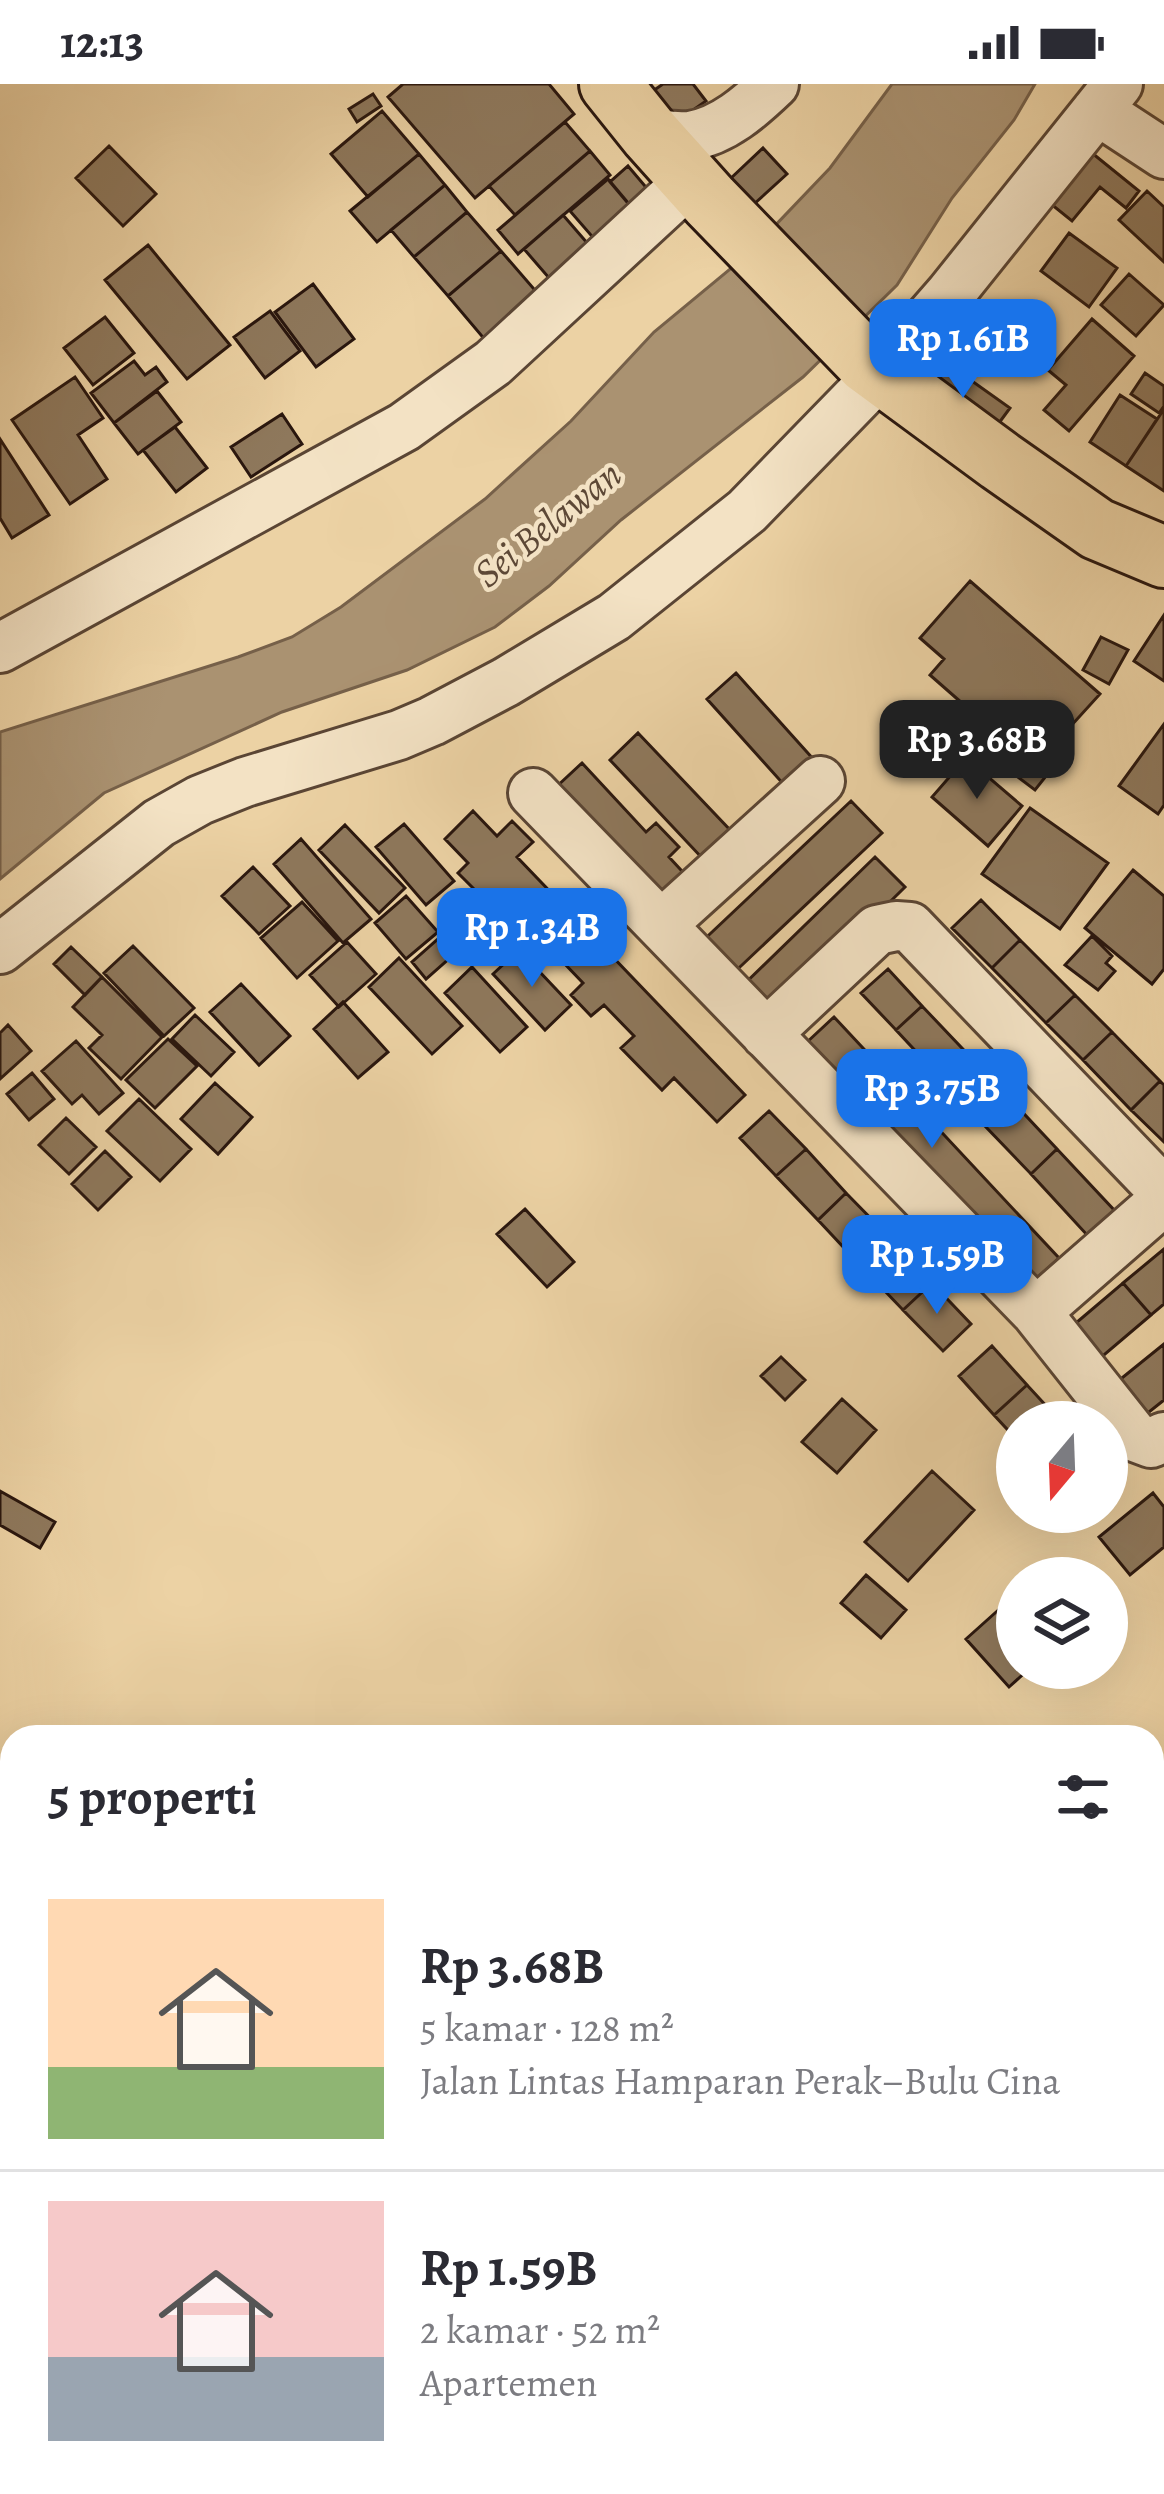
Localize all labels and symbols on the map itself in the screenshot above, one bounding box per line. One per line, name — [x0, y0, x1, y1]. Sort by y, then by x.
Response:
pin: Rp 1.61B — [839, 299, 1087, 401]
water label: Sei Belawan — [463, 448, 632, 599]
pin: Rp 3.68B — [853, 700, 1101, 802]
pin: Rp 1.34B — [408, 888, 656, 990]
pin: Rp 3.75B — [808, 1049, 1056, 1151]
pin: Rp 1.59B — [813, 1215, 1061, 1317]
north arrow — [996, 1401, 1128, 1533]

